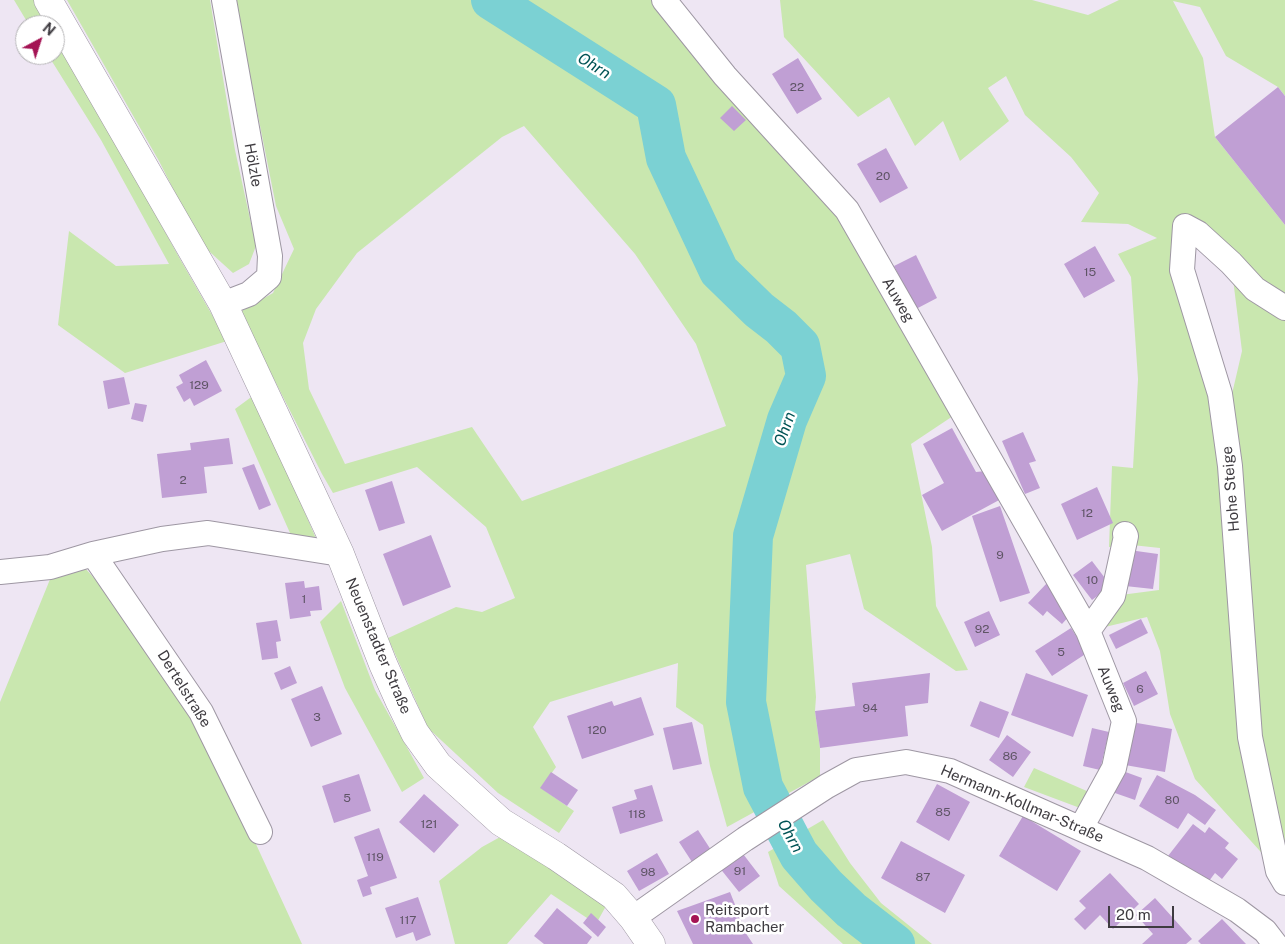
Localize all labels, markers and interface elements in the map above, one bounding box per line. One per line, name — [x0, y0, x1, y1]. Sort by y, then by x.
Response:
north arrow — [15, 15, 65, 65]
text: N — [40, 20, 58, 39]
water label: Ohrn — [574, 49, 614, 83]
house number: 22 — [790, 80, 804, 94]
street label: Hölzle — [240, 142, 266, 188]
house number: 20 — [876, 169, 890, 183]
house number: 15 — [1084, 265, 1096, 279]
street label: Auweg — [878, 274, 918, 326]
house number: 129 — [189, 378, 209, 392]
water label: Ohrn — [770, 409, 800, 449]
street label: Hohe Steige — [1218, 445, 1244, 533]
house number: 2 — [179, 473, 187, 487]
house number: 12 — [1081, 506, 1093, 520]
house number: 9 — [996, 548, 1004, 562]
house number: 10 — [1086, 573, 1098, 587]
street label: Neuenstadter Straße — [341, 575, 415, 717]
house number: 1 — [302, 592, 306, 606]
house number: 92 — [975, 622, 989, 636]
house number: 5 — [1057, 645, 1065, 659]
street label: Dertelstraße — [153, 647, 215, 731]
street label: Auweg — [1094, 663, 1128, 715]
house number: 6 — [1136, 682, 1144, 696]
house number: 94 — [862, 701, 878, 715]
house number: 3 — [313, 710, 321, 724]
house number: 120 — [587, 723, 607, 737]
house number: 86 — [1002, 749, 1018, 763]
street label: Hermann-Kollmar-Straße — [938, 761, 1106, 847]
house number: 5 — [343, 791, 351, 805]
house number: 80 — [1164, 793, 1180, 807]
house number: 85 — [935, 805, 951, 819]
house number: 118 — [628, 807, 646, 821]
water label: Ohrn — [773, 816, 807, 856]
house number: 121 — [421, 817, 437, 831]
house number: 119 — [366, 850, 384, 864]
house number: 91 — [734, 864, 746, 878]
house number: 98 — [640, 865, 656, 879]
house number: 87 — [916, 870, 930, 884]
scale bar — [1110, 896, 1176, 928]
place label: Reitsport Rambacher — [705, 901, 784, 936]
text: 20 m — [1116, 906, 1151, 923]
house number: 117 — [400, 913, 416, 927]
marker: Reitsport Rambacher — [689, 913, 701, 925]

